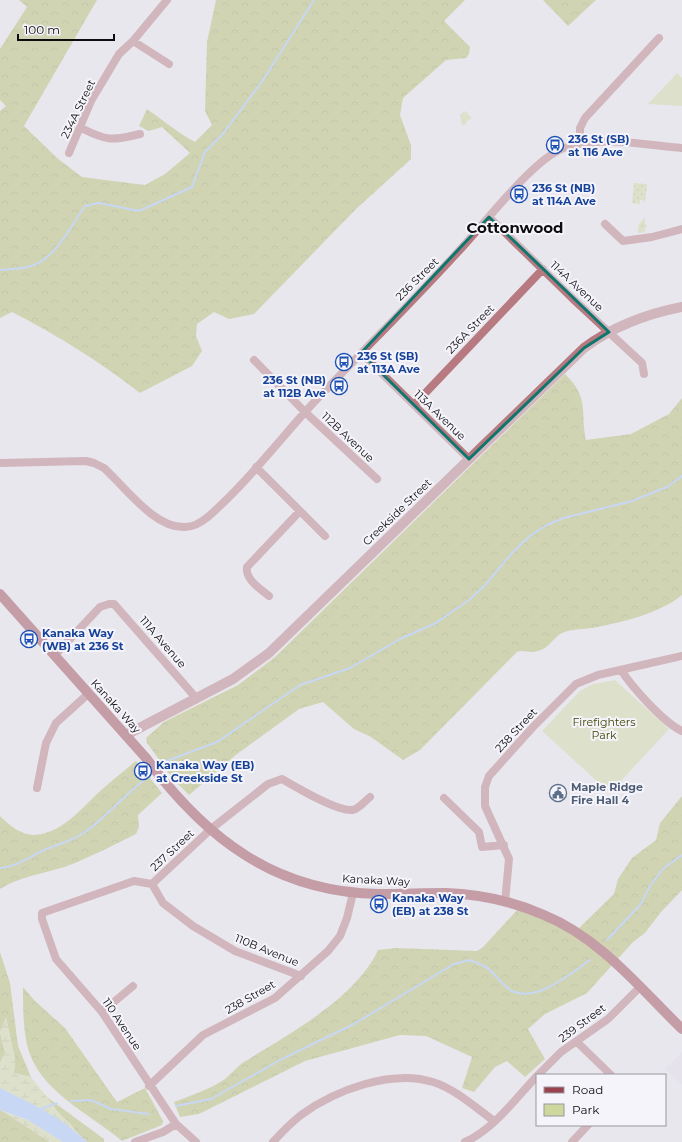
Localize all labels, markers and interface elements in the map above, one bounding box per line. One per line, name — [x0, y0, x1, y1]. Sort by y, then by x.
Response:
scale bar — [18, 16, 114, 42]
text: 100 m — [24, 22, 60, 37]
street label: 234A Street — [58, 77, 98, 141]
place label: 236 St (SB) at 116 Ave — [568, 132, 629, 159]
bus stop icon: 236 St (SB) at 116 Ave — [545, 135, 565, 155]
place label: 236 St (NB) at 114A Ave — [532, 181, 596, 208]
bus stop icon: 236 St (NB) at 114A Ave — [509, 184, 529, 204]
district label: Cottonwood — [467, 218, 563, 237]
street label: 236 Street — [392, 254, 442, 304]
street label: 114A Avenue — [548, 258, 607, 314]
street label: 236A Street — [443, 301, 497, 357]
place label: 236 St (SB) at 113A Ave — [357, 349, 420, 376]
bus stop icon: 236 St (SB) at 113A Ave — [334, 352, 354, 372]
place label: 236 St (NB) at 112B Ave — [263, 373, 326, 400]
bus stop icon: 236 St (NB) at 112B Ave — [329, 376, 349, 396]
street label: 113A Avenue — [411, 387, 469, 443]
street label: 112B Avenue — [319, 409, 377, 465]
street label: Creekside Street — [360, 475, 435, 548]
street label: 111A Avenue — [137, 613, 190, 671]
place label: Kanaka Way (WB) at 236 St — [42, 626, 124, 653]
bus stop icon: Kanaka Way (WB) at 236 St — [19, 629, 39, 649]
street label: Kanaka Way — [88, 676, 144, 736]
street label: 238 Street — [492, 705, 540, 755]
park label: Firefighters Park — [572, 715, 636, 742]
place label: Kanaka Way (EB) at Creekside St — [156, 758, 254, 785]
bus stop icon: Kanaka Way (EB) at Creekside St — [133, 761, 153, 781]
place label: Maple Ridge Fire Hall 4 — [571, 780, 643, 807]
public building icon: Maple Ridge Fire Hall 4 — [548, 783, 568, 803]
street label: 237 Street — [147, 826, 197, 874]
street label: Kanaka Way — [342, 871, 410, 889]
place label: Kanaka Way (EB) at 238 St — [392, 891, 469, 918]
bus stop icon: Kanaka Way (EB) at 238 St — [369, 894, 389, 914]
street label: 110B Avenue — [233, 931, 301, 969]
street label: 238 Street — [222, 977, 278, 1017]
street label: 110 Avenue — [100, 995, 145, 1053]
street label: 239 Street — [556, 1000, 609, 1045]
legend — [536, 1074, 666, 1126]
text: Road — [572, 1082, 603, 1097]
text: Park — [572, 1102, 600, 1117]

